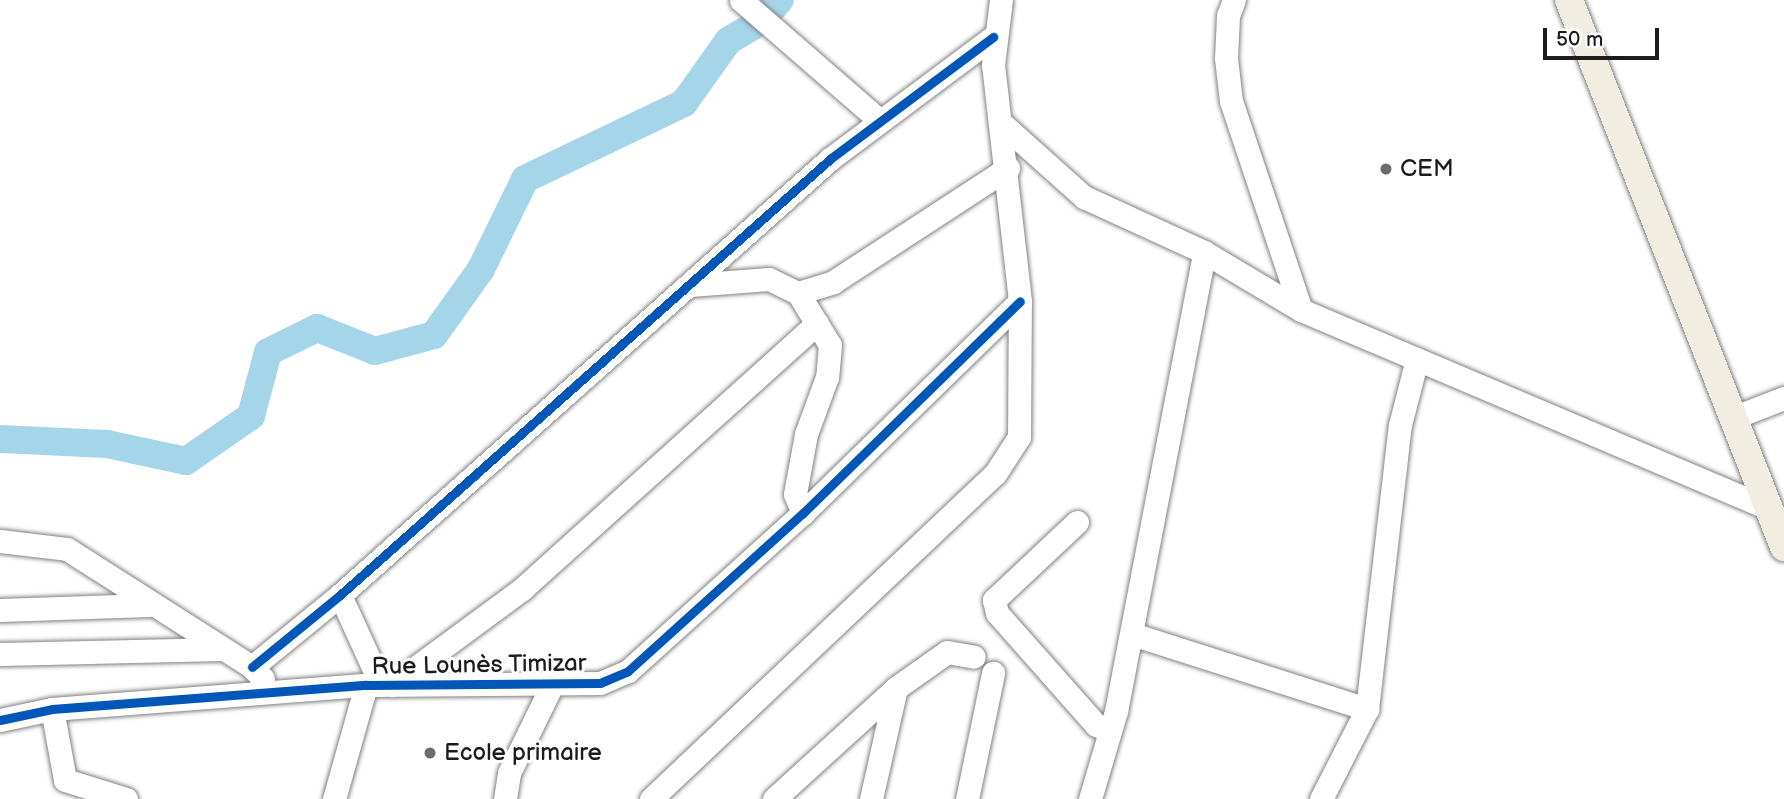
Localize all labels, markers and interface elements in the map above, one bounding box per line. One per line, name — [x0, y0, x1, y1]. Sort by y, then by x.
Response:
scale bar — [1546, 14, 1662, 58]
text: 50 m — [1556, 27, 1603, 52]
place label: CEM — [1400, 155, 1454, 183]
marker: CEM — [1378, 161, 1394, 177]
street label: Rue Lounès Timizar — [371, 649, 587, 681]
place label: Ecole primaire — [444, 739, 602, 767]
marker: Ecole primaire — [422, 745, 438, 761]

